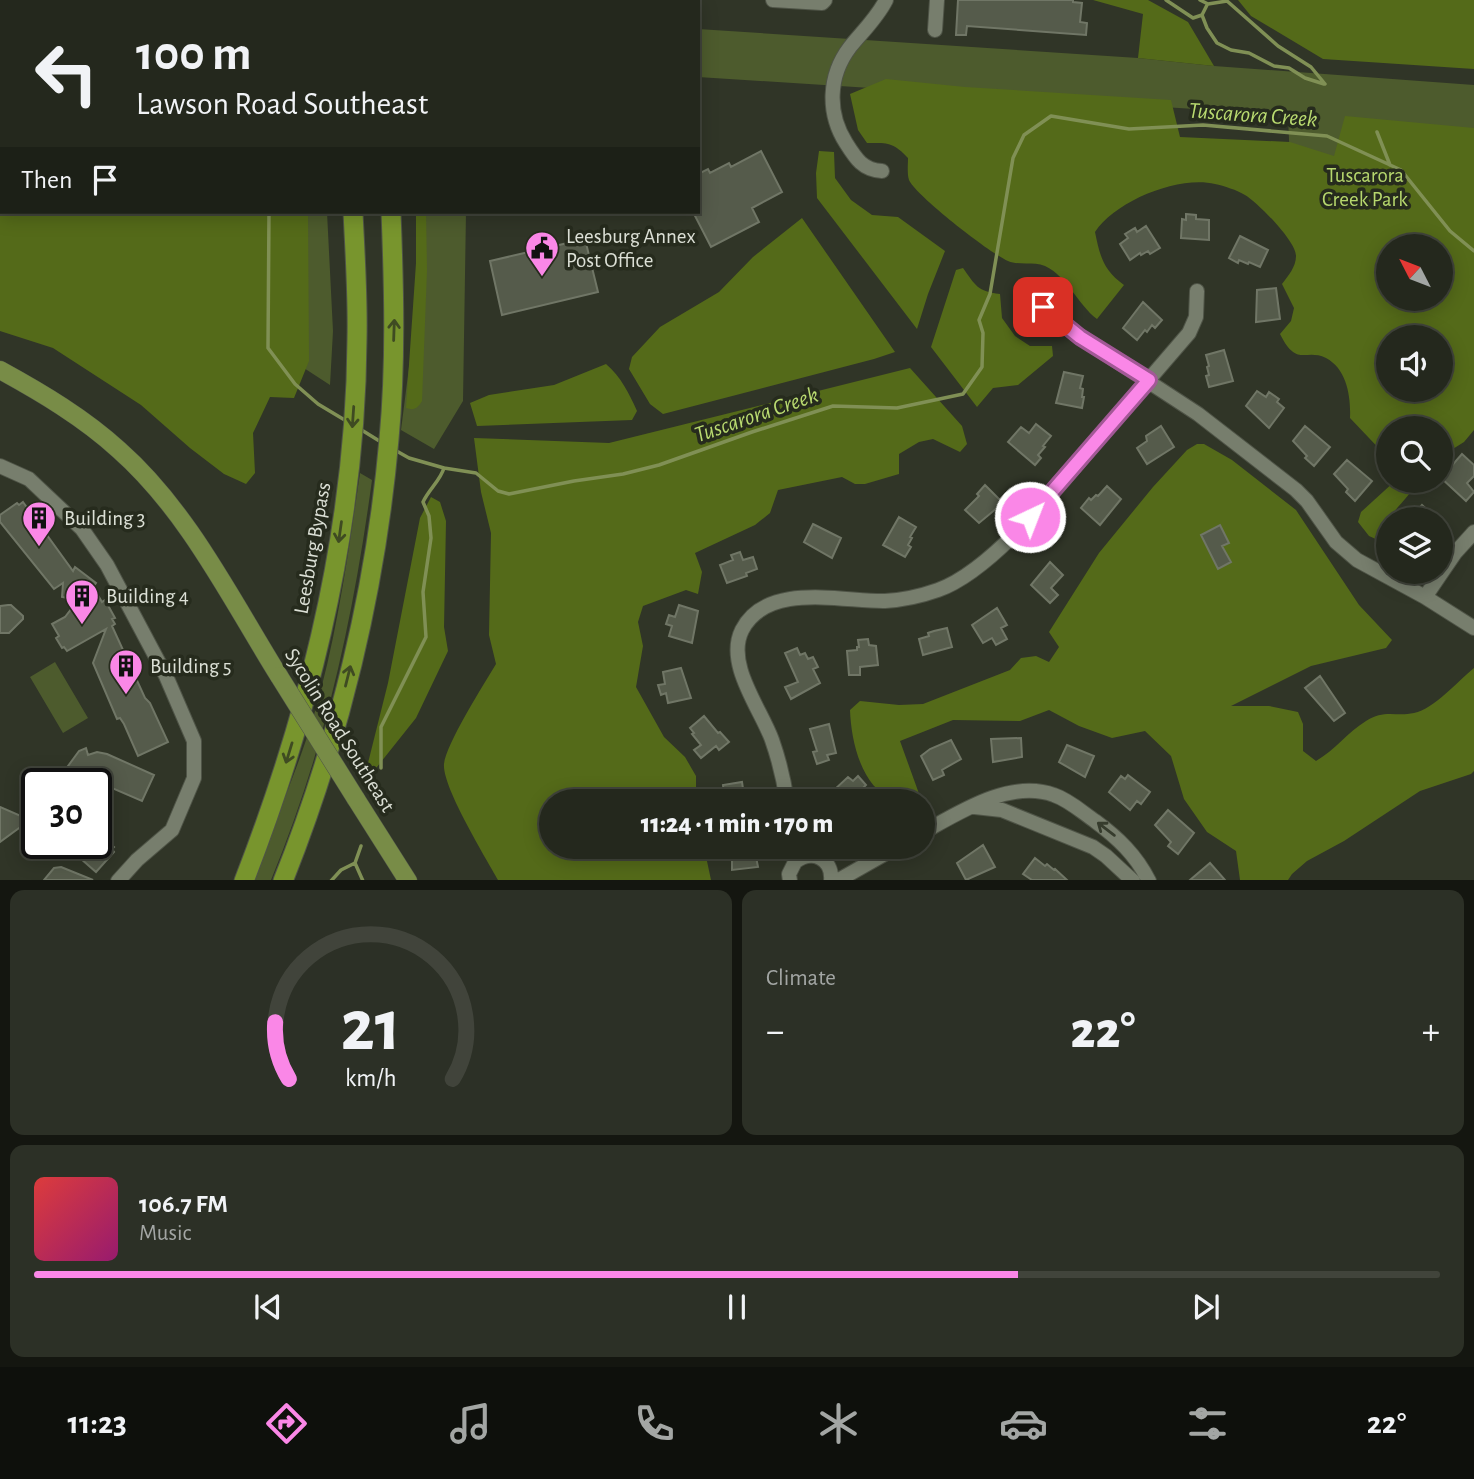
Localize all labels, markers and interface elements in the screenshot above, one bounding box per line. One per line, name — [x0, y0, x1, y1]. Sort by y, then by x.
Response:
icon: left — [21, 28, 112, 119]
text: 100 m — [136, 30, 252, 79]
text: Lawson Road Southeast — [136, 88, 428, 120]
water label: Tuscarora Creek — [1188, 100, 1319, 132]
icon: arrive — [86, 161, 124, 199]
park label: Tuscarora Creek Park — [1322, 165, 1408, 210]
text: Then — [21, 167, 72, 193]
place label: Leesburg Annex Post Office — [566, 226, 696, 271]
public building icon: Leesburg Annex Post Office — [523, 229, 561, 278]
north arrow — [1376, 234, 1452, 312]
map controls — [1376, 234, 1453, 584]
pin — [1013, 277, 1073, 337]
icon: arrive — [1024, 288, 1062, 326]
one-way arrow — [387, 319, 400, 342]
button: sound — [1376, 325, 1453, 402]
water label: Tuscarora Creek — [692, 383, 822, 447]
one-way arrow — [346, 406, 359, 428]
button: search — [1376, 416, 1453, 493]
position arrow — [993, 480, 1067, 554]
street label: Leesburg Bypass — [291, 481, 334, 616]
building icon: Building 3 — [20, 499, 58, 548]
button: layers — [1376, 507, 1453, 584]
place label: Building 3 — [64, 508, 145, 529]
one-way arrow — [333, 520, 346, 543]
building icon: Building 4 — [63, 577, 101, 626]
place label: Building 4 — [106, 586, 189, 607]
street label: Sycolin Road Southeast — [281, 645, 399, 816]
building icon: Building 5 — [107, 647, 145, 696]
place label: Building 5 — [150, 656, 232, 677]
one-way arrow — [342, 665, 355, 687]
one-way arrow — [281, 742, 294, 764]
speed limit sign: 30 — [21, 768, 112, 859]
text: 11:24 · 1 min · 170 m — [641, 811, 833, 837]
one-way arrow — [1097, 822, 1115, 837]
text: Climate — [766, 967, 836, 990]
text: 21 — [341, 991, 401, 1064]
text: 22° — [1070, 1005, 1136, 1057]
text: − — [766, 1013, 784, 1051]
text: + — [1422, 1013, 1440, 1051]
text: km/h — [345, 1065, 397, 1090]
text: 106.7 FM — [139, 1191, 228, 1217]
text: Music — [139, 1222, 191, 1245]
icon: previous — [249, 1288, 287, 1326]
icon: pause — [718, 1288, 756, 1326]
icon: next — [1187, 1288, 1225, 1326]
icon: directions — [262, 1399, 311, 1448]
icon: music — [446, 1399, 495, 1448]
icon: phone — [630, 1399, 679, 1448]
icon: climate — [814, 1399, 863, 1448]
icon: car — [999, 1399, 1048, 1448]
icon: filters — [1183, 1399, 1232, 1448]
text: 11:23 — [68, 1407, 127, 1439]
text: 22° — [1367, 1407, 1406, 1439]

